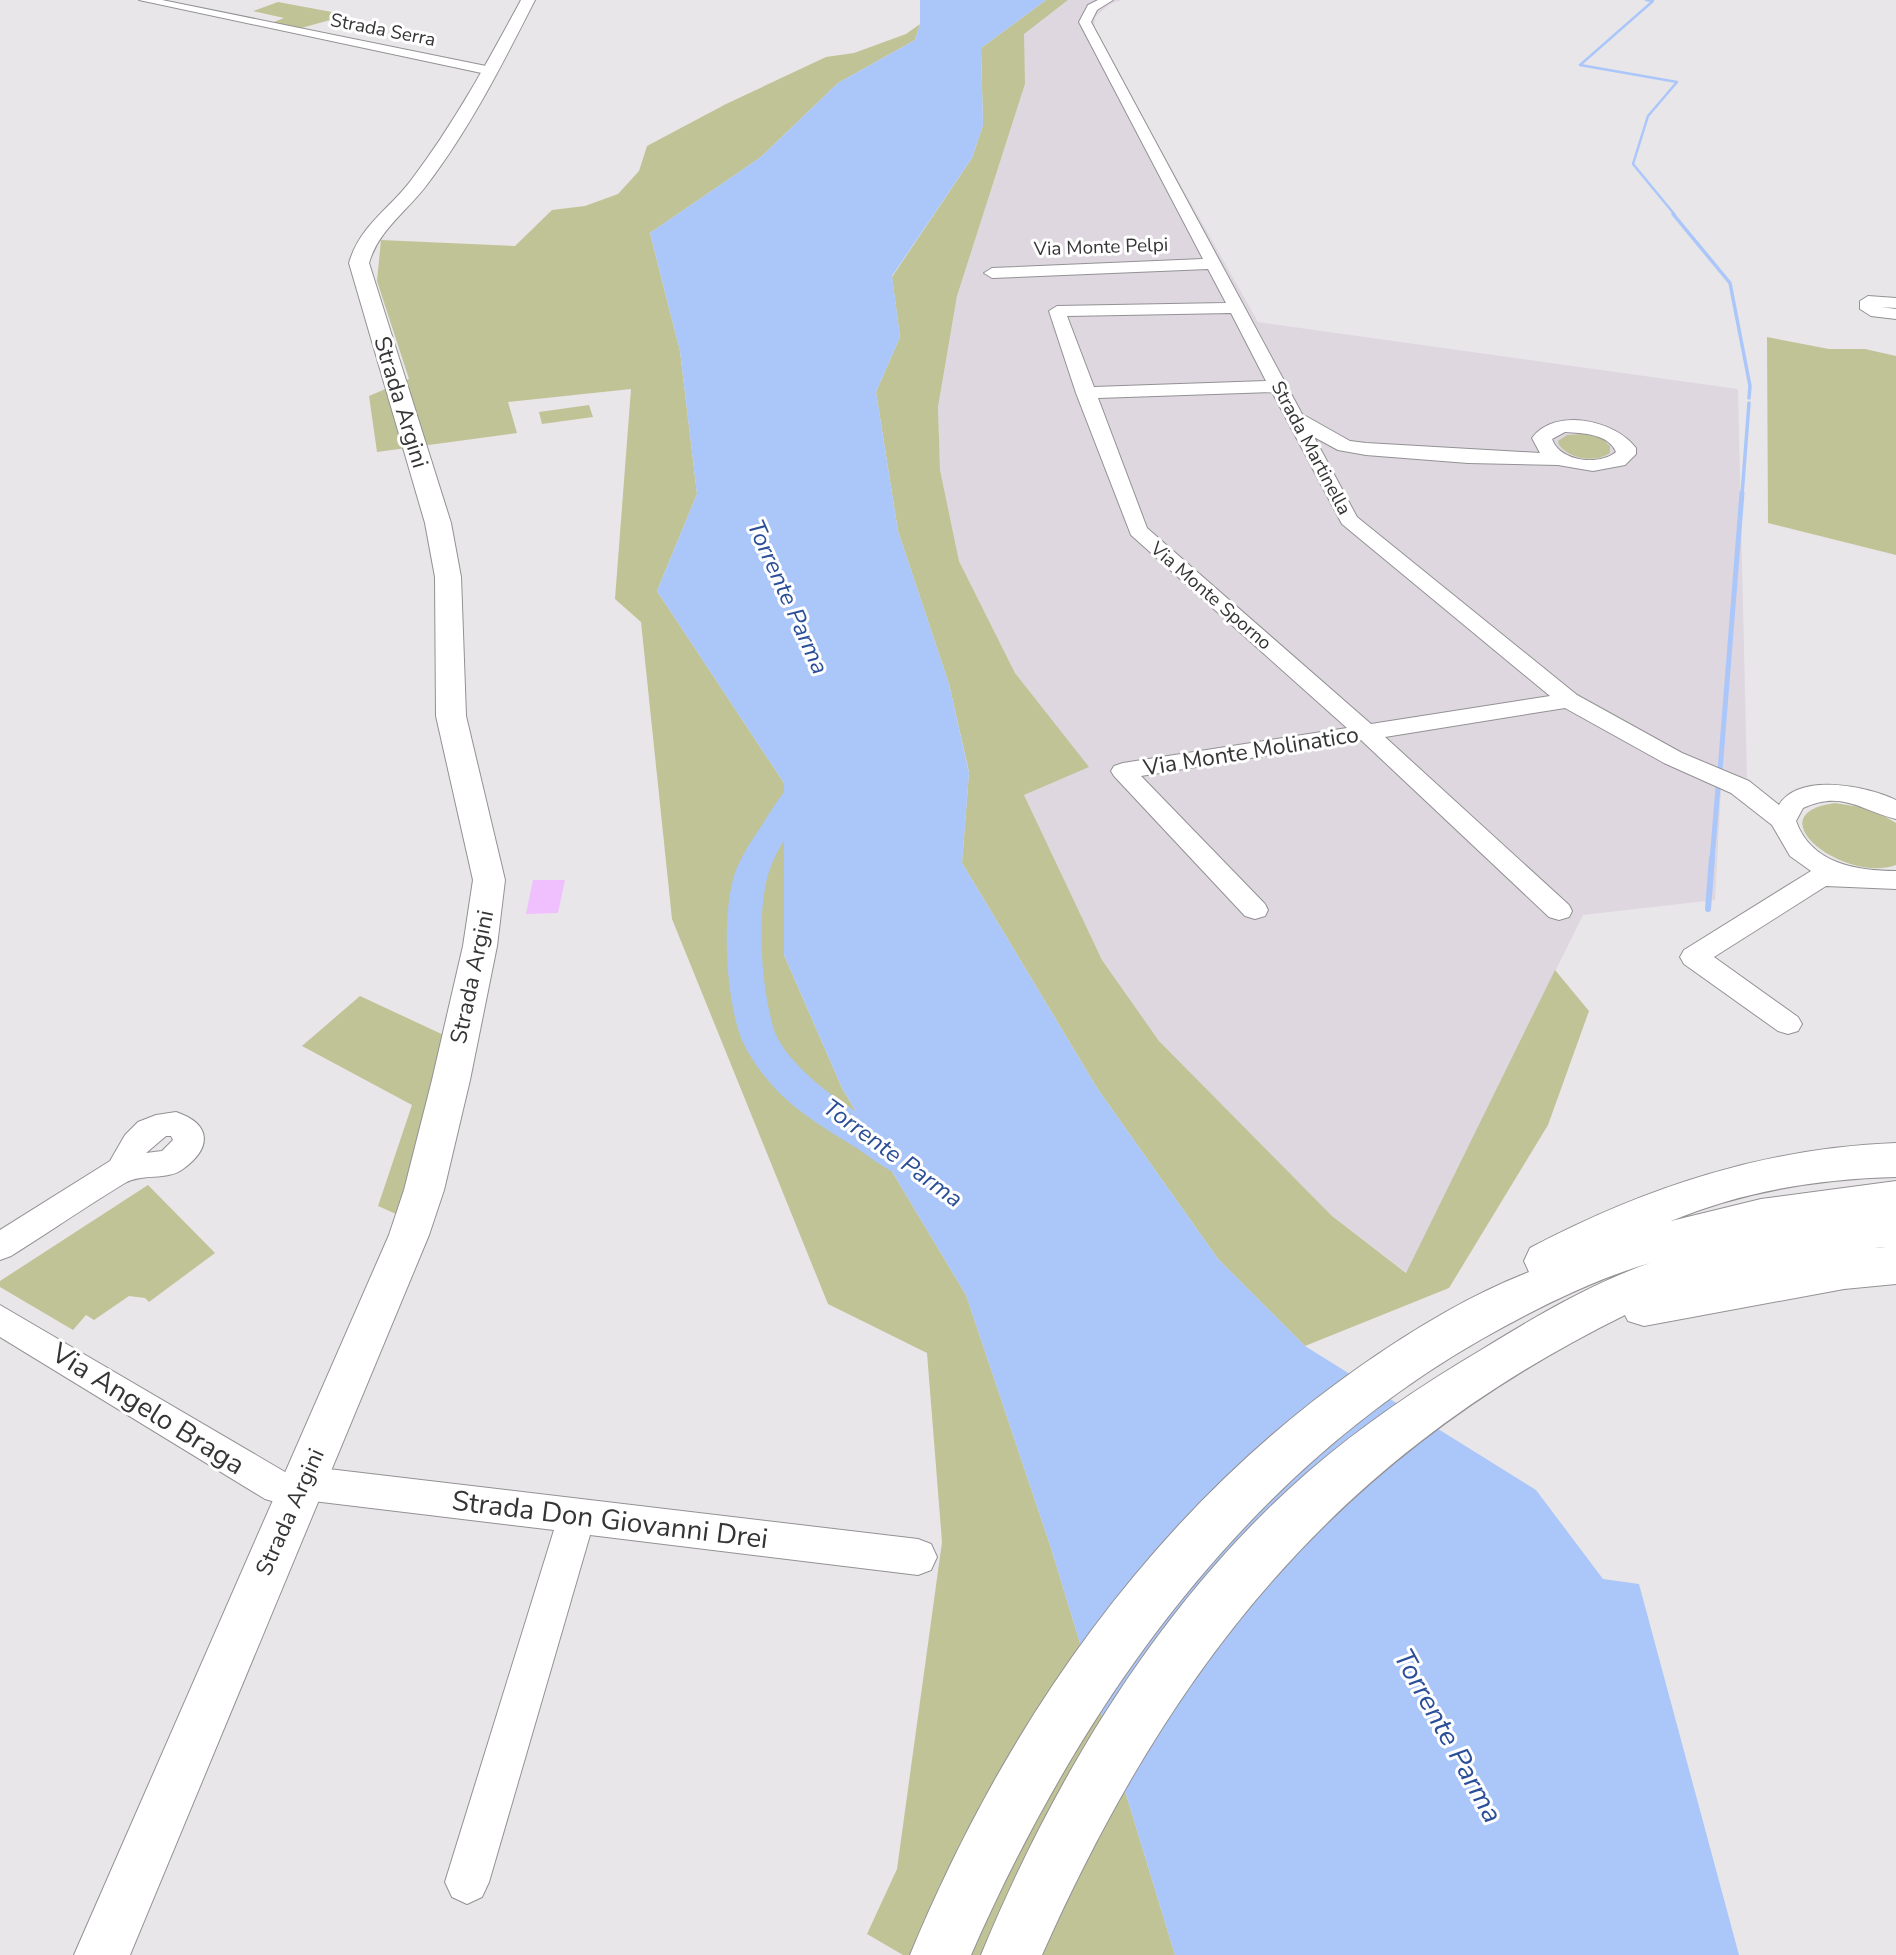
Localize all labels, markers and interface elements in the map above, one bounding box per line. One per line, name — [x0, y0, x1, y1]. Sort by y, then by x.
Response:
street label: Strada Serra — [328, 7, 438, 53]
street label: Via Monte Pelpi — [1032, 232, 1169, 262]
street label: Strada Argini — [366, 332, 436, 472]
street label: Strada Martinella — [1265, 377, 1357, 519]
water label: Torrente Parma — [740, 515, 836, 679]
street label: Via Monte Sporno — [1144, 535, 1277, 656]
street label: Via Monte Molinatico — [1140, 719, 1361, 783]
street label: Strada Argini — [443, 907, 501, 1047]
water label: Torrente Parma — [817, 1091, 969, 1215]
street label: Via Angelo Braga — [43, 1334, 252, 1484]
street label: Strada Argini — [248, 1444, 332, 1580]
street label: Strada Don Giovanni Drei — [450, 1482, 770, 1558]
water label: Torrente Parma — [1384, 1642, 1512, 1830]

